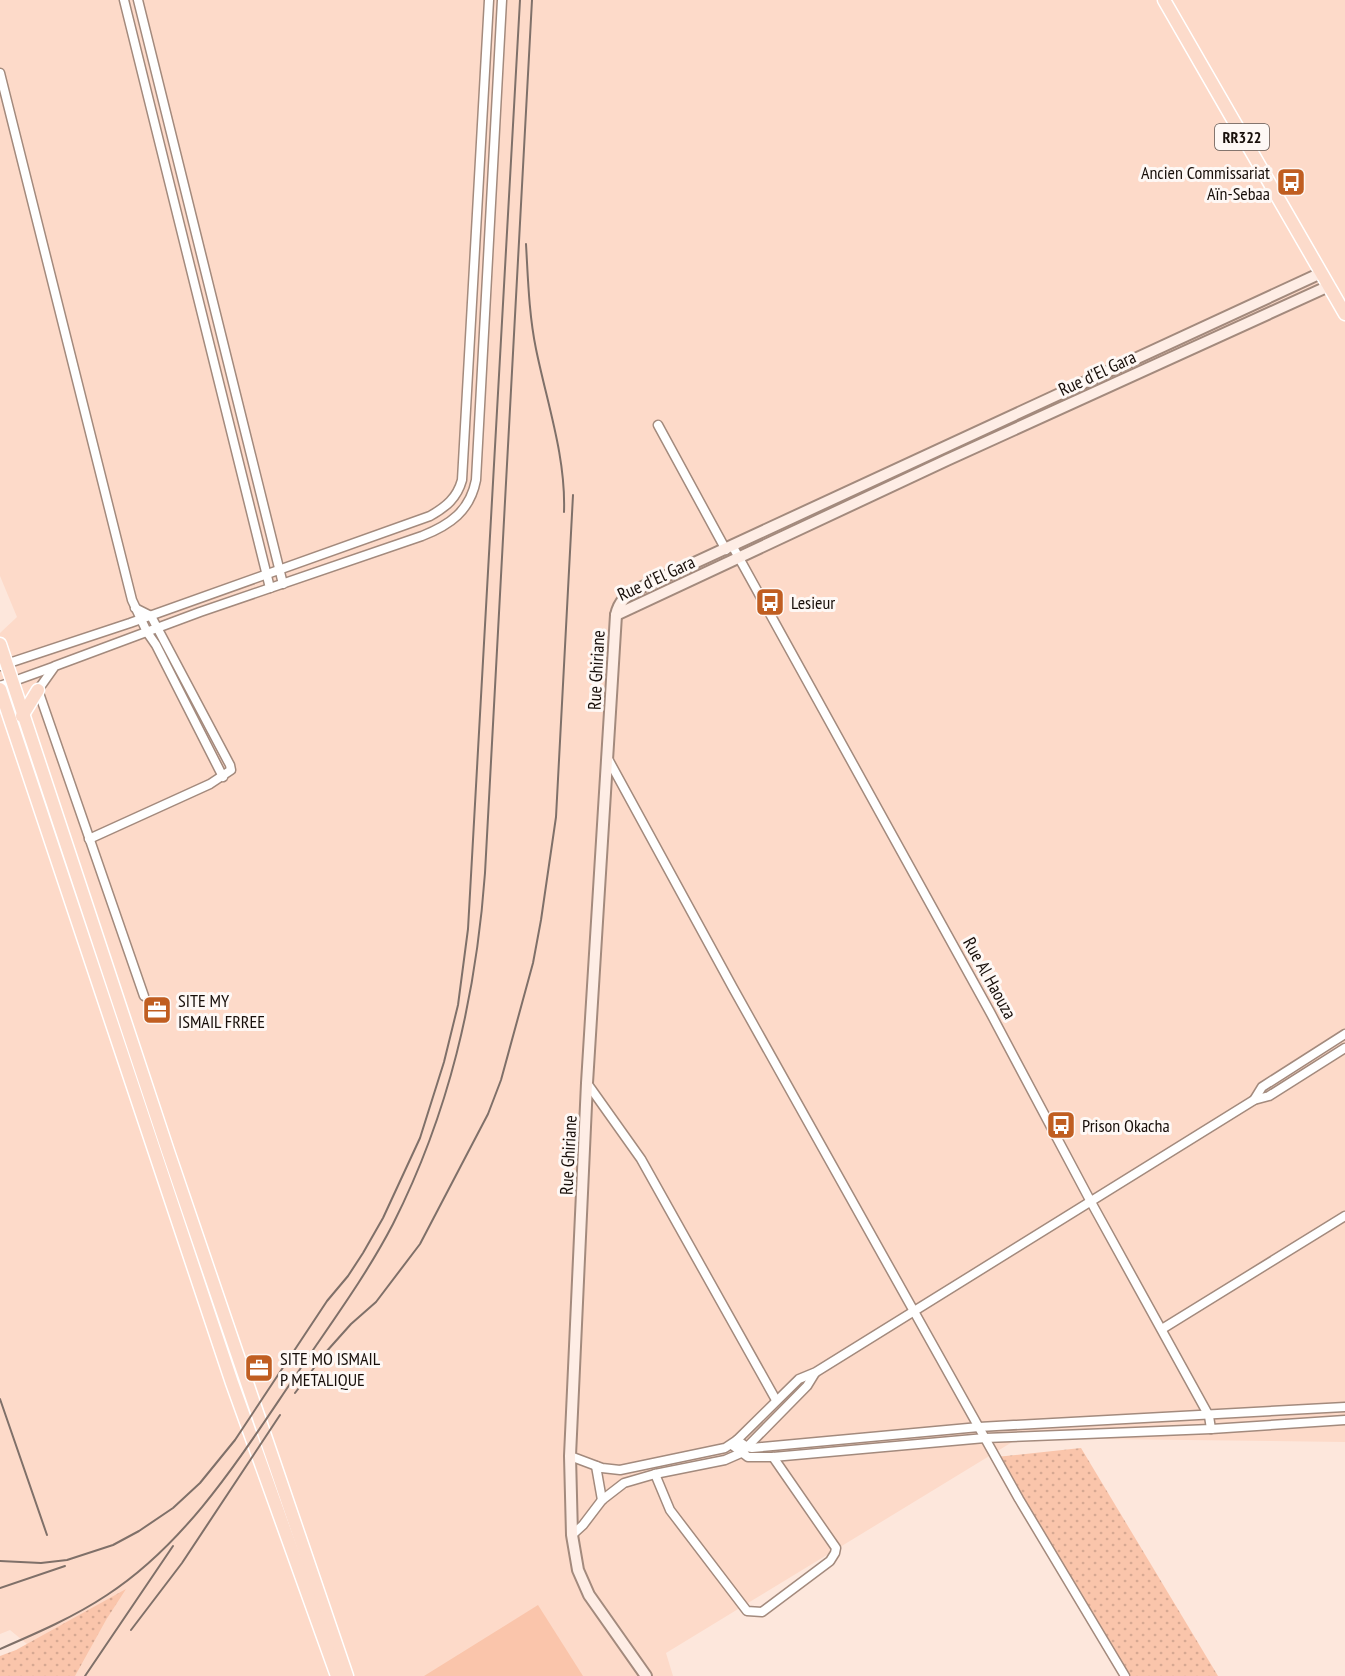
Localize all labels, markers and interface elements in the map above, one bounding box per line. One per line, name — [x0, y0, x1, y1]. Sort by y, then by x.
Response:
road number: RR322 — [1215, 124, 1269, 150]
place label: Ancien Commissariat Aïn-Sebaa — [1141, 161, 1270, 205]
bus stop icon: Ancien Commissariat Aïn-Sebaa — [1275, 166, 1307, 198]
street label: Rue d'El Gara — [1055, 345, 1139, 401]
street label: Rue d'El Gara — [614, 550, 698, 606]
bus stop icon: Lesieur — [754, 586, 786, 618]
place label: Lesieur — [791, 591, 835, 614]
street label: Rue Ghiriane — [582, 630, 610, 710]
street label: Rue Al Haouza — [958, 933, 1022, 1023]
place label: SITE MY ISMAIL FRREE — [178, 989, 265, 1033]
office icon: SITE MY ISMAIL FRREE — [141, 994, 173, 1026]
bus stop icon: Prison Okacha — [1045, 1109, 1077, 1141]
place label: Prison Okacha — [1082, 1114, 1170, 1137]
street label: Rue Ghiriane — [554, 1115, 582, 1195]
place label: SITE MO ISMAIL P METALIQUE — [280, 1347, 381, 1391]
office icon: SITE MO ISMAIL P METALIQUE — [243, 1352, 275, 1384]

